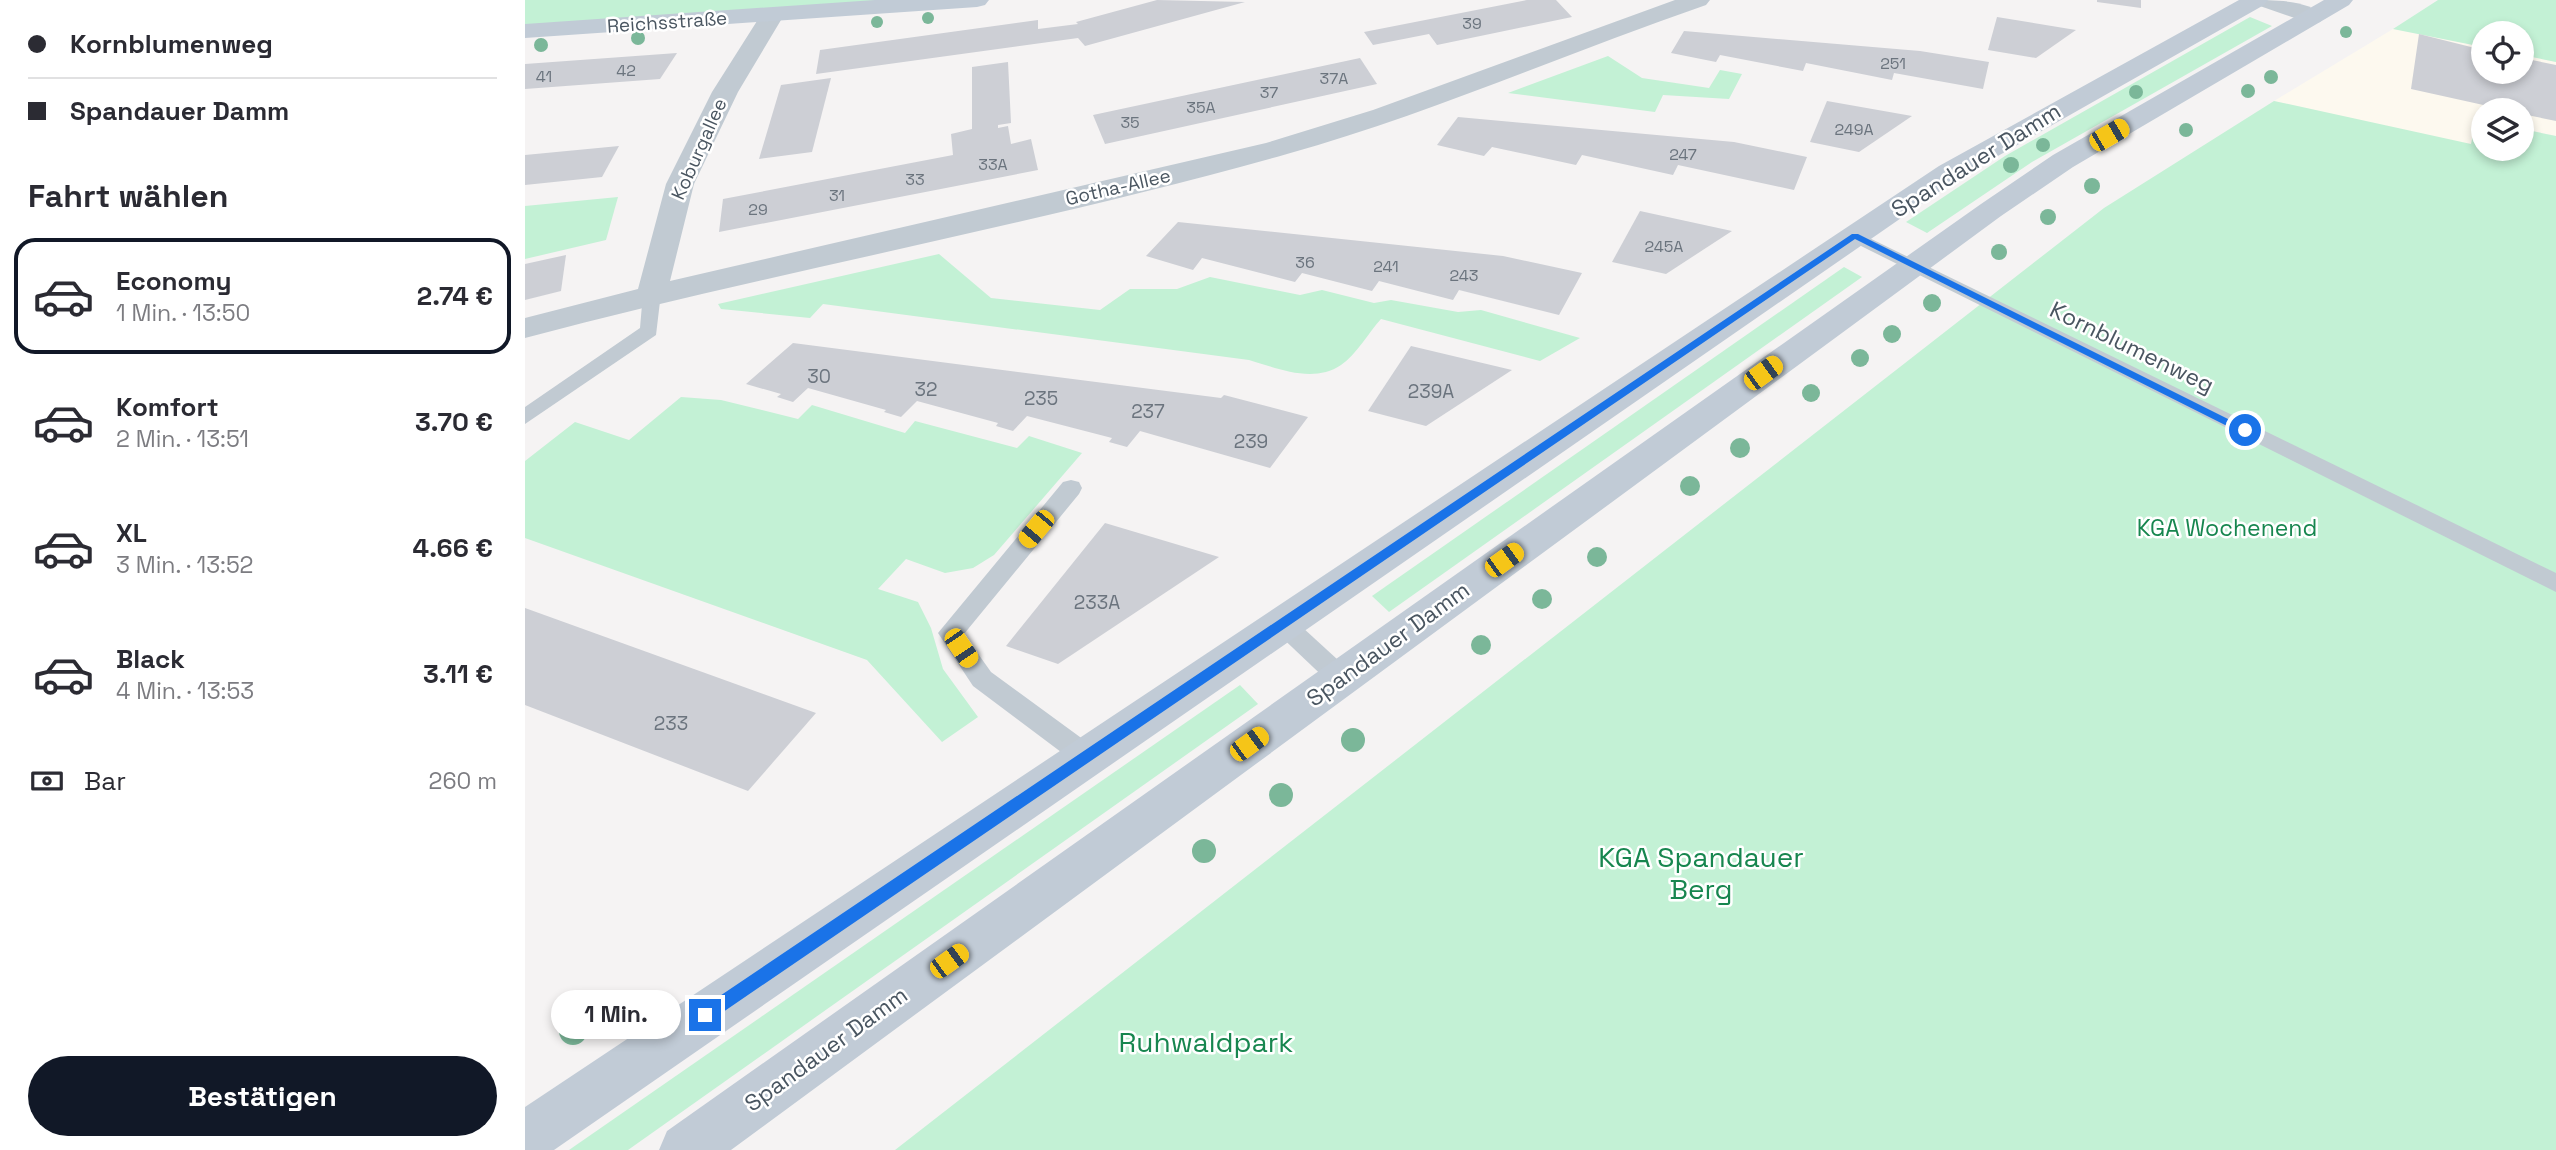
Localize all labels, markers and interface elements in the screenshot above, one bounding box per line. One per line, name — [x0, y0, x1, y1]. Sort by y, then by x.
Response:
street label: Reichsstraße — [606, 5, 728, 39]
house number: 39 — [1462, 13, 1482, 34]
map controls — [2471, 21, 2534, 161]
button: locate — [2471, 21, 2534, 84]
text: Kornblumenweg — [70, 27, 273, 61]
house number: 251 — [1880, 53, 1906, 74]
house number: 42 — [616, 60, 636, 81]
house number: 41 — [536, 66, 552, 87]
house number: 37A — [1320, 68, 1348, 89]
house number: 37 — [1260, 82, 1278, 103]
text: Spandauer Damm — [70, 94, 289, 128]
street label: Koburgallee — [666, 94, 732, 204]
street label: Spandauer Damm — [1886, 96, 2066, 224]
house number: 35A — [1186, 97, 1216, 118]
button: layers — [2471, 98, 2534, 161]
house number: 35 — [1120, 112, 1140, 133]
car — [2086, 115, 2133, 155]
house number: 249A — [1834, 119, 1874, 140]
house number: 247 — [1669, 144, 1697, 165]
house number: 33A — [978, 154, 1008, 175]
street label: Gotha-Allee — [1063, 163, 1173, 211]
house number: 33 — [905, 169, 925, 190]
text: Fahrt wählen — [28, 176, 228, 216]
house number: 31 — [829, 185, 845, 206]
house number: 29 — [748, 199, 768, 220]
house number: 245A — [1645, 236, 1683, 257]
house number: 36 — [1295, 252, 1315, 273]
house number: 241 — [1373, 256, 1399, 277]
text: Economy — [116, 264, 232, 298]
icon: car — [32, 265, 95, 328]
house number: 243 — [1450, 265, 1478, 286]
text: 2.74 € — [417, 279, 493, 313]
street label: Kornblumenweg — [2045, 294, 2219, 400]
text: 1 Min. · 13:50 — [116, 298, 250, 328]
car — [1740, 352, 1787, 394]
house number: 30 — [807, 364, 831, 389]
house number: 32 — [915, 377, 937, 402]
house number: 239A — [1408, 379, 1454, 404]
house number: 235 — [1024, 386, 1058, 411]
text: Komfort — [116, 390, 219, 424]
icon: car — [32, 391, 95, 454]
house number: 237 — [1131, 399, 1165, 424]
text: 3.70 € — [415, 405, 493, 439]
route start — [2229, 414, 2261, 446]
text: 2 Min. · 13:51 — [116, 424, 249, 454]
house number: 239 — [1234, 429, 1268, 454]
car — [1015, 506, 1058, 552]
park label: KGA Wochenend — [2137, 513, 2317, 543]
text: XL — [116, 516, 147, 550]
icon: car — [32, 517, 95, 580]
text: 4.66 € — [413, 531, 493, 565]
car — [1481, 539, 1528, 581]
text: 3 Min. · 13:52 — [116, 550, 253, 580]
street label: Spandauer Damm — [1301, 575, 1475, 713]
house number: 233A — [1074, 590, 1120, 615]
car — [941, 625, 982, 671]
text: Black — [116, 642, 185, 676]
icon: car — [32, 643, 95, 706]
text: 3.11 € — [423, 657, 493, 691]
text: 4 Min. · 13:53 — [116, 676, 254, 706]
house number: 233 — [654, 711, 688, 736]
car — [1226, 723, 1273, 765]
icon: cash — [28, 762, 66, 800]
text: Bar — [84, 764, 126, 798]
text: 260 m — [429, 766, 497, 796]
park label: KGA Spandauer Berg — [1598, 839, 1804, 907]
car — [926, 940, 973, 982]
street label: Spandauer Damm — [739, 980, 913, 1118]
callout: 1 Min. — [551, 990, 681, 1040]
text: 1 Min. — [584, 999, 648, 1029]
route end — [689, 999, 721, 1031]
park label: Ruhwaldpark — [1119, 1024, 1293, 1060]
button: Bestätigen — [28, 1056, 497, 1136]

